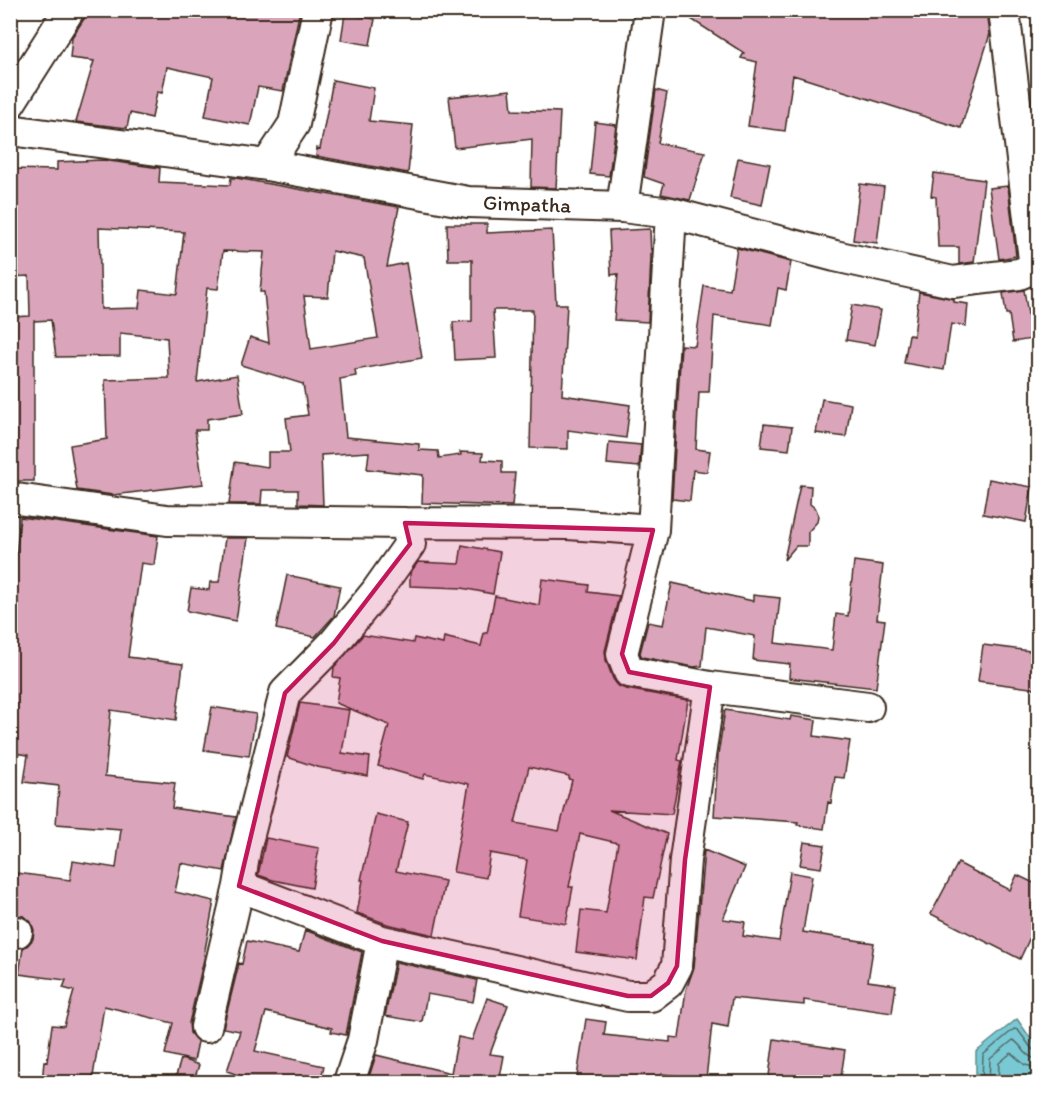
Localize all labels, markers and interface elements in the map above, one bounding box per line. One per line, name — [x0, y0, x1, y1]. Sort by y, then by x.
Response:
street label: Gimpatha — [482, 189, 572, 218]

